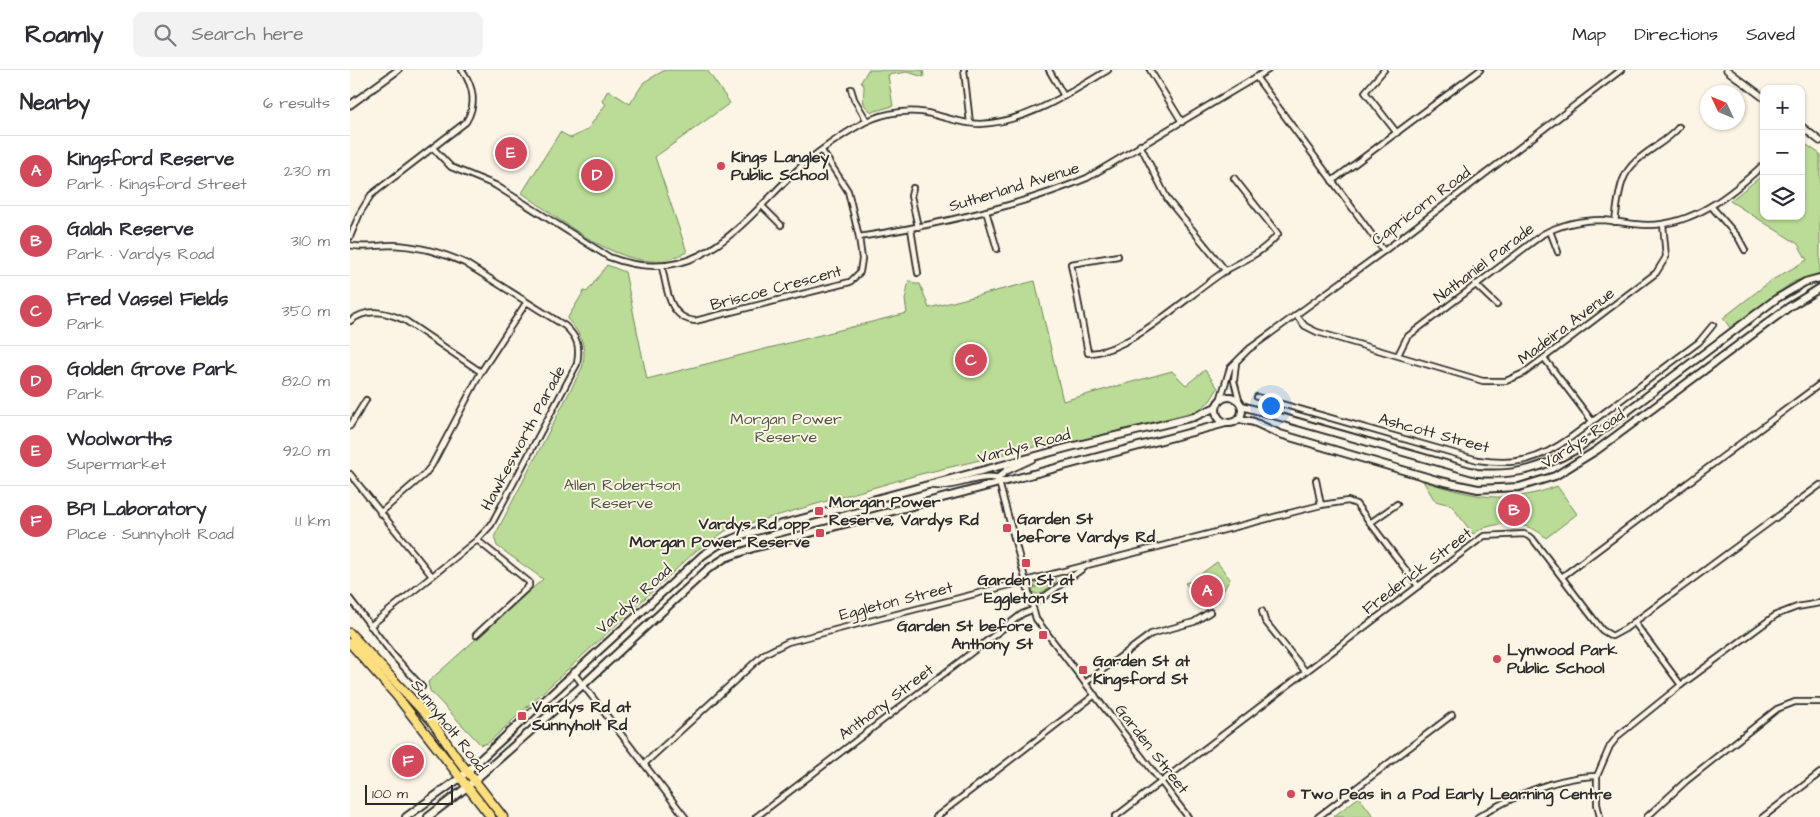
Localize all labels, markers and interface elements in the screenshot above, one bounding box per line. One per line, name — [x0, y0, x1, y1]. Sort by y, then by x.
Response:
search box — [133, 12, 483, 57]
text: Roamly — [25, 18, 103, 52]
icon: search — [151, 21, 179, 49]
text: Search here — [191, 21, 304, 48]
text: Map — [1572, 22, 1606, 47]
text: Directions — [1634, 22, 1718, 47]
text: Saved — [1746, 22, 1795, 47]
north arrow — [1700, 85, 1745, 130]
map controls — [1760, 85, 1805, 220]
button: + — [1760, 85, 1805, 130]
text: Nearby — [20, 88, 90, 117]
text: 6 results — [263, 92, 330, 114]
button: − — [1760, 130, 1805, 175]
pin: E — [495, 134, 527, 172]
text: Kingsford Reserve — [67, 146, 234, 173]
place label: Kings Langley Public School — [731, 146, 829, 186]
pin: D — [581, 156, 613, 194]
street label: Sutherland Avenue — [946, 157, 1082, 217]
text: A — [31, 160, 41, 182]
text: 230 m — [284, 160, 330, 182]
marker: Kings Langley Public School — [715, 160, 727, 172]
street label: Capricorn Road — [1367, 161, 1475, 251]
text: Park · Kingsford Street — [67, 173, 247, 195]
button: layers — [1760, 175, 1805, 220]
text: Galah Reserve — [67, 216, 194, 243]
street label: Nathaniel Parade — [1429, 218, 1539, 308]
text: B — [30, 230, 42, 252]
text: 310 m — [291, 230, 330, 252]
text: Park · Vardys Road — [67, 243, 214, 265]
street label: Briscoe Crescent — [708, 260, 845, 316]
street label: Madeira Avenue — [1513, 282, 1619, 370]
text: Fred Vassel Fields — [67, 286, 228, 313]
text: C — [30, 300, 42, 322]
text: 350 m — [282, 300, 330, 322]
text: Park — [67, 313, 104, 335]
pin: C — [955, 341, 987, 379]
text: Golden Grove Park — [67, 356, 237, 383]
street label: Hawkesworth Parade — [475, 361, 571, 514]
text: D — [31, 370, 41, 392]
text: 820 m — [282, 370, 330, 392]
text: Park — [67, 383, 104, 405]
your location — [1258, 393, 1284, 419]
street label: Vardys Road — [1537, 404, 1629, 475]
park label: Morgan Power Reserve — [730, 408, 842, 448]
street label: Ashcott Street — [1376, 408, 1492, 459]
street label: Vardys Road — [975, 423, 1073, 470]
text: Woolworths — [67, 426, 172, 453]
text: E — [31, 440, 41, 462]
text: 920 m — [283, 440, 330, 462]
text: Supermarket — [67, 453, 166, 475]
park label: Allen Robertson Reserve — [564, 474, 680, 514]
place label: Morgan Power Reserve, Vardys Rd — [829, 491, 980, 532]
pin: B — [1498, 491, 1530, 529]
text: BPI Laboratory — [67, 496, 207, 523]
marker: Morgan Power Reserve, Vardys Rd — [813, 505, 825, 517]
place label: Garden St before Vardys Rd — [1017, 508, 1156, 549]
text: F — [30, 510, 42, 532]
text: 1.1 km — [295, 510, 330, 532]
place label: Vardys Rd opp Morgan Power Reserve — [630, 513, 810, 555]
marker: Garden St before Vardys Rd — [1001, 522, 1013, 534]
street label: Frederick Street — [1358, 522, 1477, 620]
text: Place · Sunnyholt Road — [67, 523, 234, 545]
marker: Vardys Rd opp Morgan Power Reserve — [814, 527, 826, 539]
marker: Garden St at Eggleton St — [1020, 557, 1032, 569]
street label: Vardys Road — [591, 559, 677, 640]
place label: Garden St at Eggleton St — [977, 569, 1075, 611]
pin: A — [1191, 572, 1223, 610]
street label: Eggleton Street — [837, 576, 956, 627]
place label: Garden St before Anthony St — [897, 615, 1034, 656]
marker: Garden St before Anthony St — [1037, 629, 1049, 641]
place label: Lynwood Park Public School — [1507, 639, 1618, 679]
place label: Garden St at Kingsford St — [1093, 650, 1191, 692]
marker: Lynwood Park Public School — [1491, 653, 1503, 665]
street label: Anthony Street — [834, 659, 939, 746]
marker: Garden St at Kingsford St — [1077, 664, 1089, 676]
street label: Sunnyholt Road — [405, 675, 492, 778]
place label: Vardys Rd at Sunnyholt Rd — [531, 696, 632, 737]
street label: Garden Street — [1110, 699, 1194, 799]
marker: Vardys Rd at Sunnyholt Rd — [516, 710, 528, 722]
pin: F — [392, 742, 424, 780]
scale bar — [365, 782, 452, 805]
place label: Two Peas in a Pod Early Learning Centre — [1300, 783, 1612, 807]
text: 100 m — [372, 784, 408, 804]
marker: Two Peas in a Pod Early Learning Centre — [1285, 788, 1297, 800]

